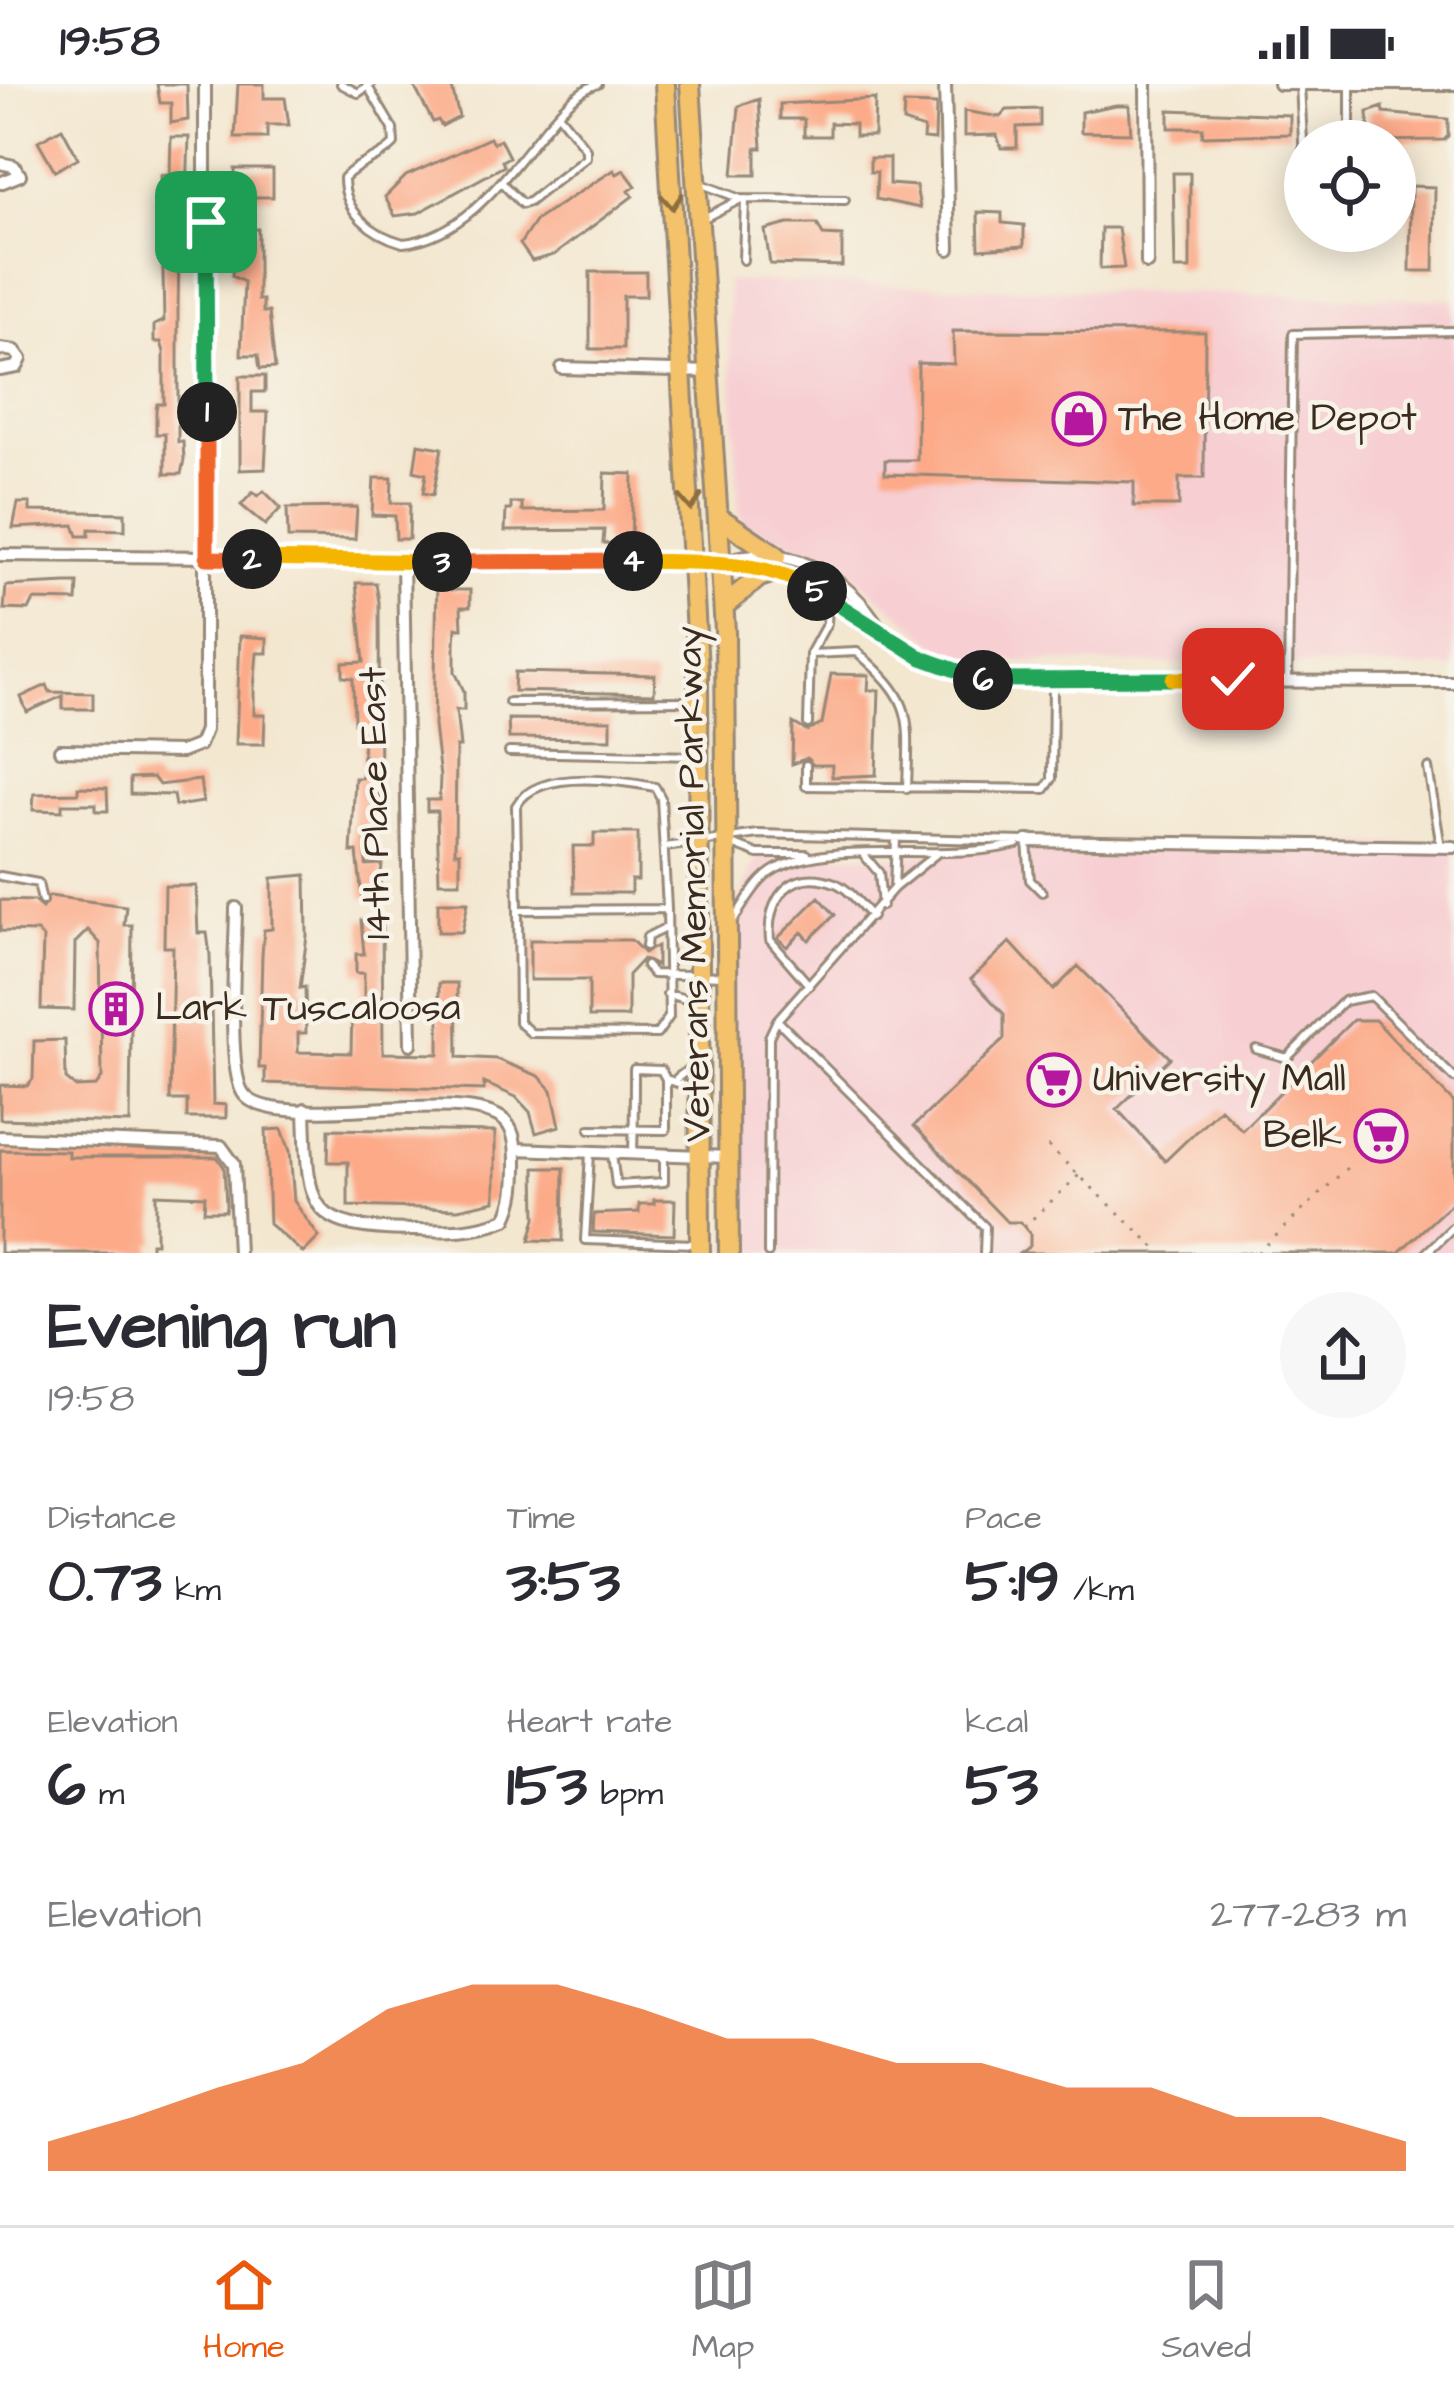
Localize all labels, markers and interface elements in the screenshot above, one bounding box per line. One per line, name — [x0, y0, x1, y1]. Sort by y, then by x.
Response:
text: 19:58 — [60, 11, 160, 73]
map controls — [1284, 120, 1416, 252]
button: locate — [1284, 120, 1416, 252]
pin — [155, 171, 257, 273]
icon: arrive — [173, 189, 239, 255]
one-way arrow — [659, 192, 685, 211]
pin: 1 — [177, 382, 237, 442]
text: 1 — [205, 389, 209, 435]
shop icon: The Home Depot — [1051, 391, 1107, 447]
place label: The Home Depot — [1118, 392, 1417, 446]
one-way arrow — [678, 493, 704, 512]
pin: 2 — [222, 529, 282, 589]
pin: 4 — [603, 531, 663, 591]
pin: 3 — [412, 532, 472, 592]
text: 2 — [243, 536, 261, 582]
text: 4 — [622, 538, 644, 584]
text: 3 — [434, 539, 450, 585]
pin: 5 — [787, 561, 847, 621]
text: 5 — [805, 568, 829, 614]
street label: Veterans Memorial Parkway — [663, 625, 726, 1142]
pin — [1182, 628, 1284, 730]
icon: check — [1200, 646, 1266, 712]
pin: 6 — [953, 650, 1013, 710]
text: 6 — [973, 657, 993, 703]
street label: 14th Place East — [347, 666, 405, 940]
building icon: Lark Tuscaloosa — [88, 981, 144, 1037]
place label: Lark Tuscaloosa — [155, 982, 461, 1036]
supermarket icon: University Mall — [1026, 1052, 1082, 1108]
place label: University Mall — [1093, 1053, 1346, 1108]
supermarket icon: Belk — [1353, 1108, 1409, 1164]
place label: Belk — [1263, 1109, 1342, 1163]
text: Evening run — [48, 1282, 396, 1374]
button: share — [1280, 1292, 1406, 1418]
text: 19:58 — [48, 1373, 135, 1427]
text: Distance — [48, 1495, 176, 1541]
text: Time — [507, 1495, 576, 1541]
text: Pace — [965, 1495, 1042, 1541]
text: 0.73 — [48, 1541, 162, 1624]
text: 3:53 — [507, 1541, 620, 1624]
text: 5:19 — [965, 1541, 1060, 1624]
text: km — [162, 1567, 221, 1613]
text: /km — [1060, 1567, 1134, 1613]
text: Elevation — [48, 1699, 178, 1745]
text: Heart rate — [507, 1699, 672, 1745]
text: kcal — [965, 1699, 1028, 1745]
text: 6 — [48, 1745, 86, 1828]
text: 153 — [507, 1745, 587, 1828]
text: 53 — [965, 1745, 1038, 1828]
text: m — [86, 1771, 125, 1817]
text: bpm — [587, 1771, 663, 1817]
text: Elevation — [48, 1889, 202, 1943]
text: 277–283 m — [1210, 1889, 1406, 1943]
tab: Home — [203, 2252, 285, 2370]
tab: Map — [690, 2252, 756, 2370]
tab: Saved — [1161, 2252, 1251, 2370]

